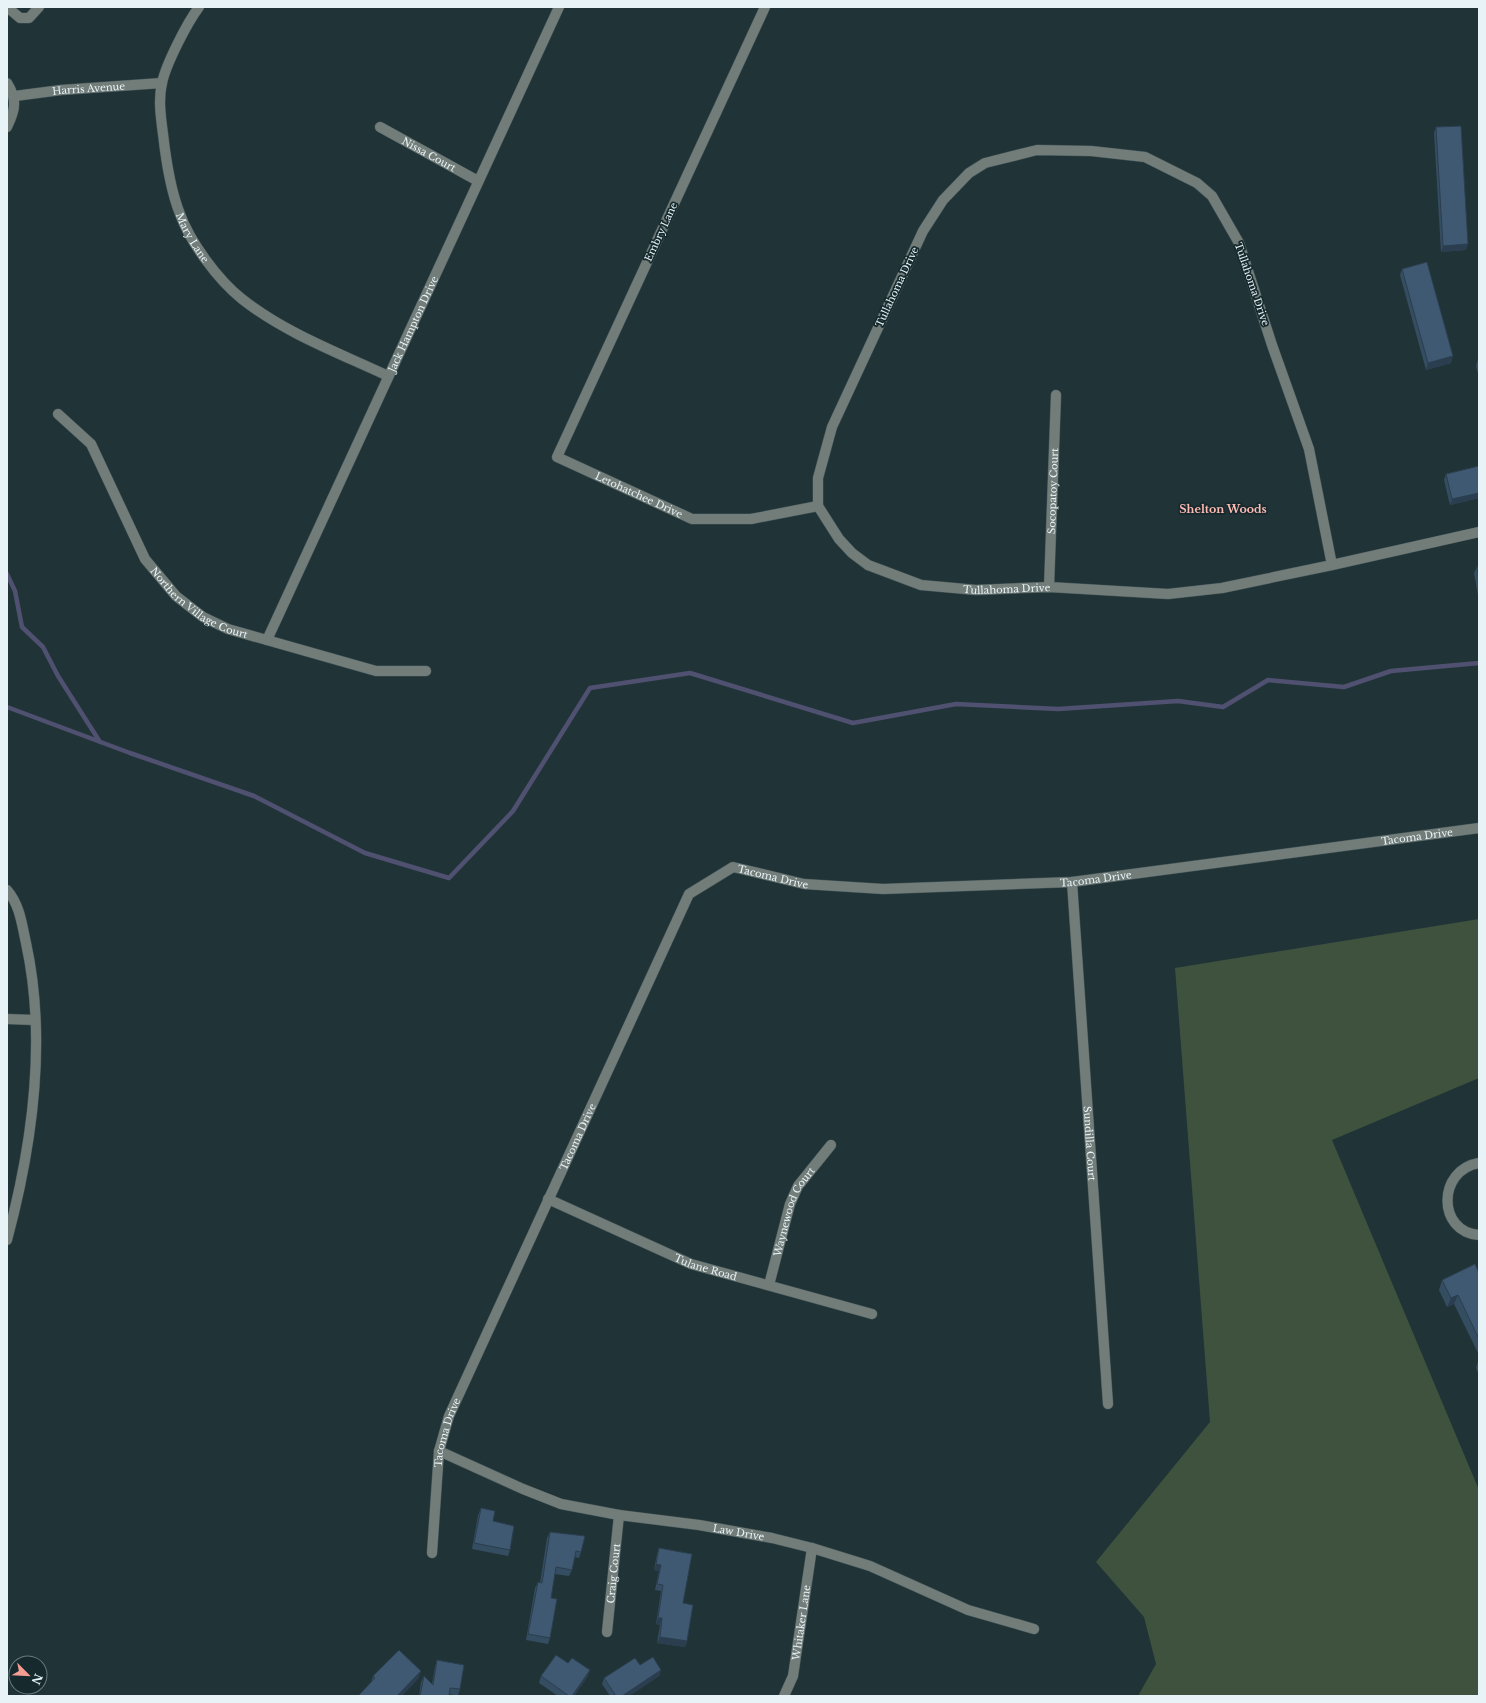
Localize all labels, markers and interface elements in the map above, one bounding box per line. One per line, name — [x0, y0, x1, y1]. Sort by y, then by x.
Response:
street label: Harris Avenue — [51, 79, 126, 98]
street label: Nissa Court — [400, 134, 458, 174]
street label: Embry Lane — [642, 200, 680, 264]
street label: Mary Lane — [173, 211, 212, 265]
street label: Tullahoma Drive — [1232, 241, 1272, 328]
street label: Tullahoma Drive — [873, 244, 921, 329]
street label: Jack Hampton Drive — [384, 274, 441, 376]
street label: Socopatoy Court — [1044, 448, 1061, 534]
street label: Letohatchee Drive — [593, 469, 685, 520]
district label: Shelton Woods — [1179, 502, 1267, 516]
street label: Northern Village Court — [148, 564, 249, 641]
street label: Tullahoma Drive — [963, 580, 1051, 597]
street label: Tacoma Drive — [1380, 825, 1454, 847]
street label: Tacoma Drive — [736, 862, 809, 891]
street label: Tacoma Drive — [1060, 868, 1133, 889]
street label: Tacoma Drive — [556, 1101, 598, 1172]
street label: Sundilla Court — [1081, 1106, 1099, 1181]
street label: Waynewood Court — [770, 1164, 817, 1259]
street label: Tulane Road — [672, 1251, 739, 1283]
street label: Tacoma Drive — [431, 1395, 463, 1468]
street label: Law Drive — [712, 1521, 766, 1543]
street label: Craig Court — [603, 1542, 623, 1604]
street label: Whitaker Lane — [789, 1584, 813, 1662]
north arrow — [8, 1655, 48, 1695]
text: N — [28, 1671, 46, 1687]

